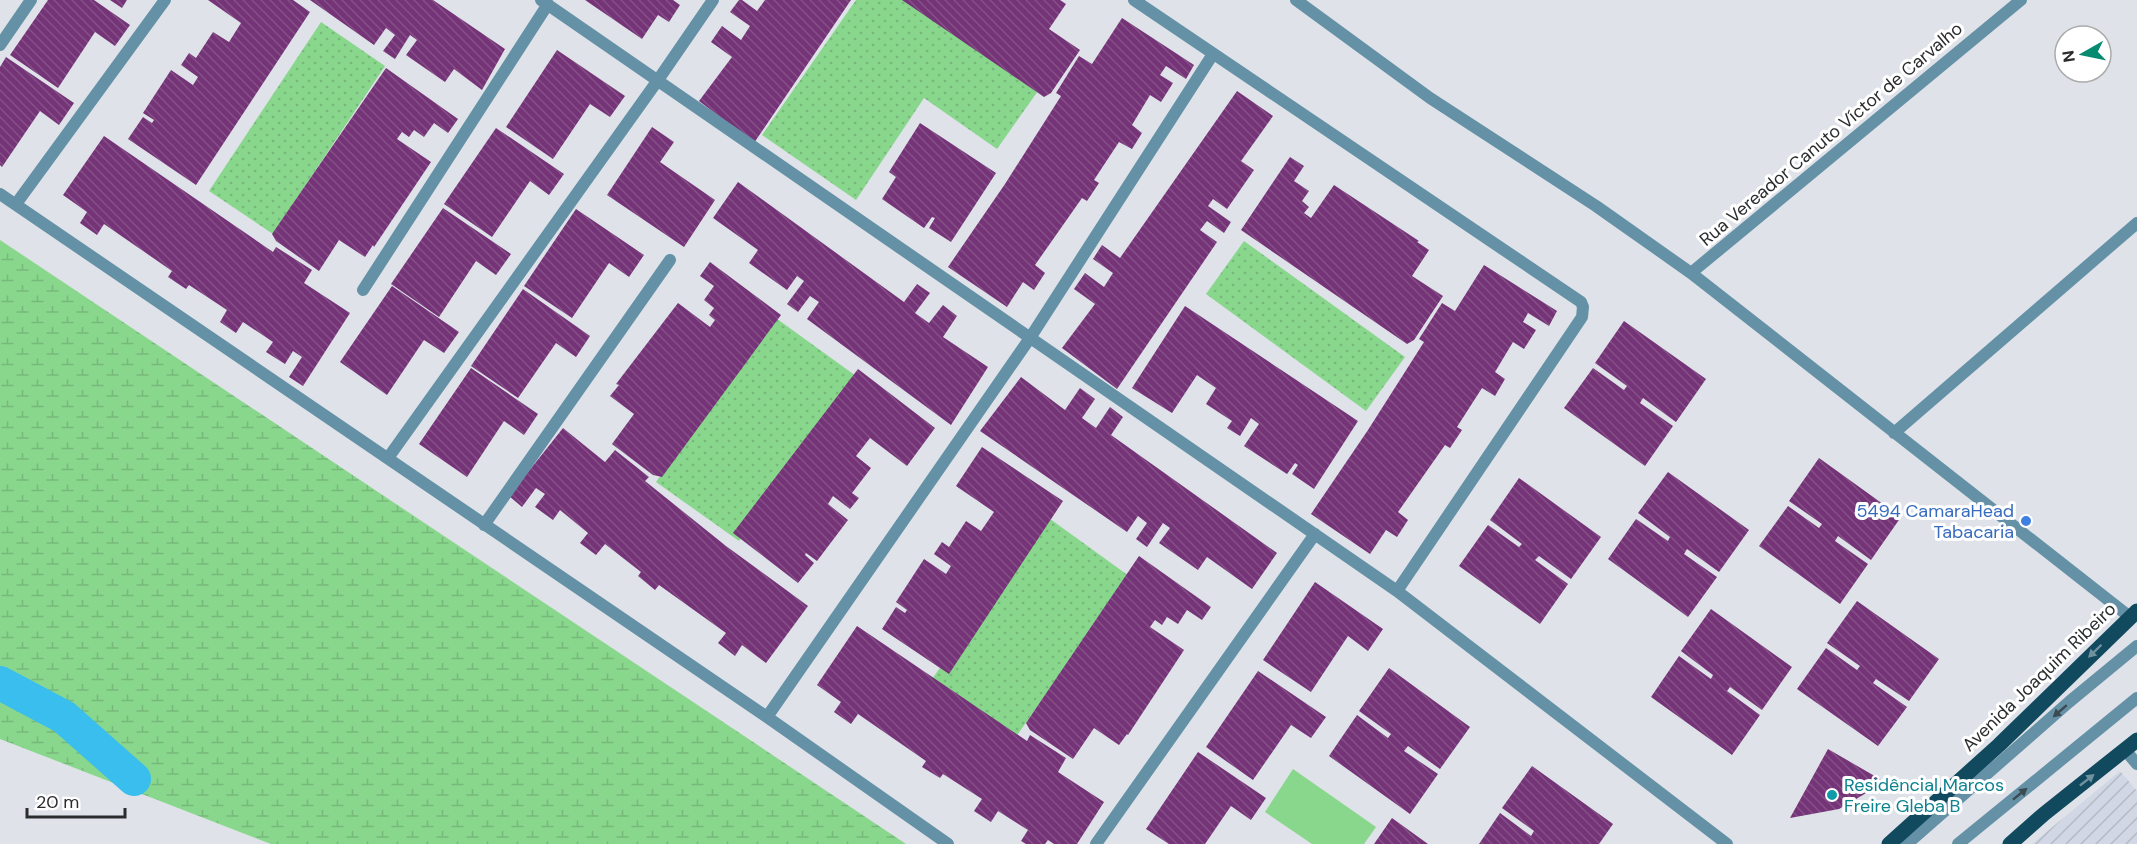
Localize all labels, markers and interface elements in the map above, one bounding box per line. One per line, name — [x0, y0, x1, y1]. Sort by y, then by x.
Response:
street label: Rua Vereador Canuto Víctor de Carvalho — [1694, 17, 1968, 251]
north arrow — [2053, 24, 2113, 84]
text: N — [2057, 49, 2080, 64]
place label: 5494 CamaraHead Tabacaria — [1857, 499, 2014, 544]
marker: 5494 CamaraHead Tabacaria — [2019, 514, 2033, 528]
street label: Avenida Joaquim Ribeiro — [1957, 597, 2121, 757]
one-way arrow — [2087, 644, 2102, 658]
one-way arrow — [2053, 704, 2068, 717]
place label: Residêncial Marcos Freire Gleba B — [1844, 773, 2004, 818]
one-way arrow — [2079, 773, 2095, 786]
scale bar — [27, 781, 124, 819]
marker: Residêncial Marcos Freire Gleba B — [1825, 788, 1839, 802]
one-way arrow — [2012, 788, 2027, 801]
text: 20 m — [36, 790, 79, 814]

